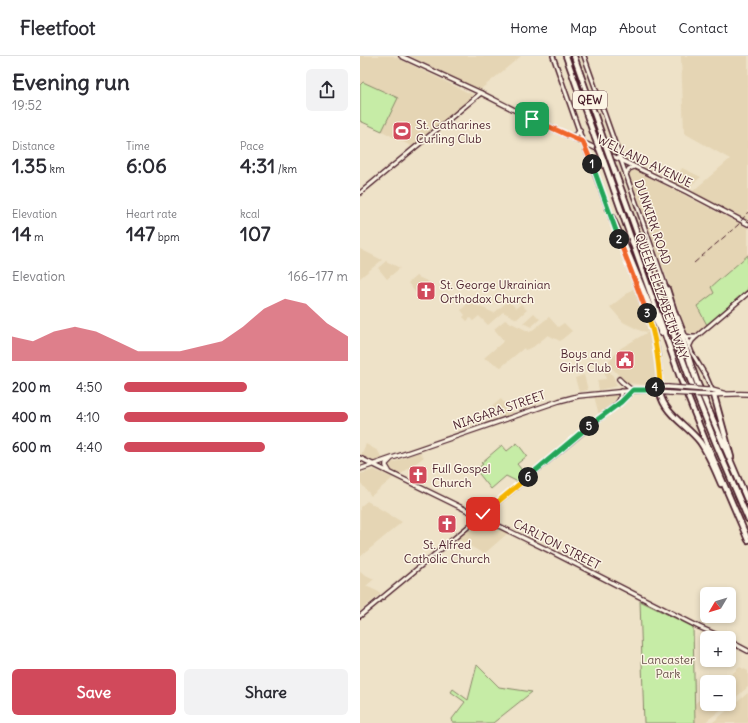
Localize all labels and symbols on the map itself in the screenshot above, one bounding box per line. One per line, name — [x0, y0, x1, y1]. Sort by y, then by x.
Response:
road number: QEW — [573, 91, 607, 109]
pin — [515, 102, 549, 136]
place label: St. Catharines Curling Club — [416, 117, 491, 146]
sports icon: St. Catharines Curling Club — [391, 120, 413, 142]
street label: WELLAND AVENUE — [595, 132, 695, 190]
pin: 1 — [582, 154, 602, 174]
street label: DUNKIRK ROAD — [631, 178, 675, 266]
pin: 2 — [609, 229, 629, 249]
street label: QUEEN ELIZABETH WAY — [632, 231, 692, 361]
place label: St. George Ukrainian Orthodox Church — [440, 277, 551, 306]
church icon: St. George Ukrainian Orthodox Church — [415, 280, 437, 302]
pin: 3 — [637, 303, 657, 323]
place label: Boys and Girls Club — [560, 346, 611, 375]
public building icon: Boys and Girls Club — [614, 349, 636, 371]
pin: 4 — [645, 377, 665, 397]
street label: NIAGARA STREET — [451, 387, 547, 433]
pin: 5 — [579, 416, 599, 436]
place label: Full Gospel Church — [432, 461, 490, 490]
church icon: Full Gospel Church — [407, 464, 429, 486]
pin: 6 — [518, 467, 538, 487]
pin — [466, 497, 500, 531]
church icon: St. Alfred Catholic Church — [436, 513, 458, 535]
street label: CARLTON STREET — [511, 516, 603, 572]
place label: St. Alfred Catholic Church — [404, 537, 490, 566]
north arrow — [700, 587, 736, 623]
park label: Lancaster Park — [641, 652, 695, 681]

